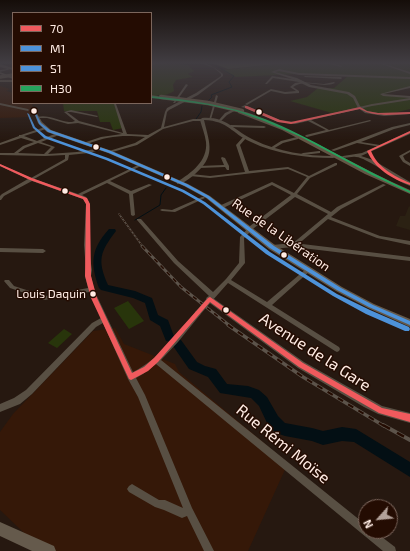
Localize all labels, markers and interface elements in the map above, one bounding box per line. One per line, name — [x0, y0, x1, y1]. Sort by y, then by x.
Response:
legend — [12, 12, 152, 104]
text: 70 — [50, 21, 63, 35]
text: M1 — [50, 41, 65, 55]
text: S1 — [50, 61, 62, 75]
text: H30 — [50, 81, 72, 95]
unlabelled marker — [29, 106, 39, 116]
unlabelled marker — [254, 107, 264, 117]
unlabelled marker — [91, 142, 101, 152]
unlabelled marker — [162, 172, 172, 182]
unlabelled marker — [60, 186, 70, 196]
street label: Rue de la Libération — [229, 195, 333, 275]
unlabelled marker — [279, 250, 289, 260]
place label: Louis Daquin — [16, 287, 86, 301]
marker: Louis Daquin — [88, 289, 98, 299]
unlabelled marker — [221, 305, 231, 315]
street label: Avenue de la Gare — [256, 309, 374, 395]
street label: Rue Rémi Moïse — [232, 400, 334, 488]
north arrow — [358, 499, 398, 539]
text: N — [360, 518, 375, 531]

